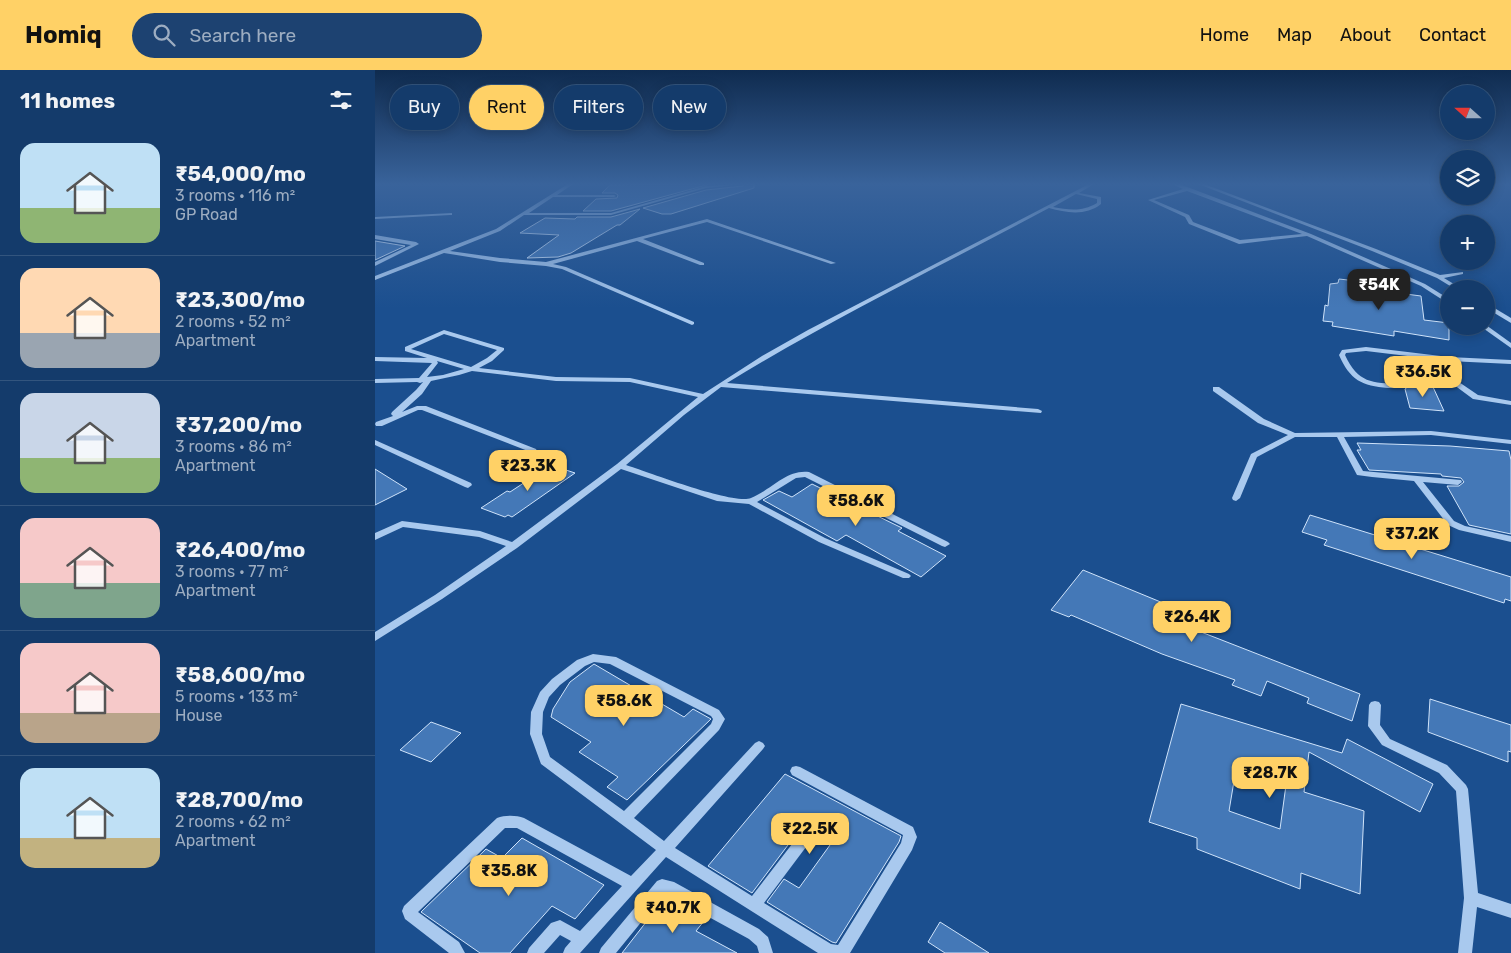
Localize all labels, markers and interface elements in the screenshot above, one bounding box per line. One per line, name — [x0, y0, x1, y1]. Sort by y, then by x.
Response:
search box — [132, 13, 482, 58]
text: Homiq — [25, 21, 102, 49]
icon: search — [150, 21, 178, 49]
text: Search here — [190, 24, 296, 47]
text: Home — [1200, 24, 1249, 46]
text: Map — [1277, 24, 1312, 46]
text: About — [1340, 24, 1391, 46]
text: Contact — [1419, 24, 1486, 46]
chip: Buy — [390, 85, 459, 130]
chip: Rent — [469, 85, 544, 130]
chip: Filters — [554, 85, 643, 130]
chip: New — [653, 85, 726, 130]
north arrow — [1440, 85, 1495, 140]
map controls — [1440, 85, 1495, 335]
icon: filters — [327, 86, 355, 114]
text: 11 homes — [20, 88, 115, 113]
button: layers — [1440, 150, 1495, 205]
text: ₹54,000/mo — [175, 161, 306, 186]
icon: home — [60, 163, 120, 223]
text: 3 rooms · 116 m² — [175, 186, 295, 205]
text: GP Road — [175, 205, 238, 224]
button: + — [1440, 215, 1495, 270]
pin: ₹54K — [1349, 268, 1409, 311]
text: ₹54K — [1358, 275, 1400, 294]
button: − — [1440, 280, 1495, 335]
text: ₹23,300/mo — [175, 287, 305, 312]
icon: home — [60, 288, 120, 348]
text: 2 rooms · 52 m² — [175, 312, 291, 331]
text: Apartment — [175, 331, 255, 350]
pin: ₹36.5K — [1382, 356, 1464, 398]
text: ₹36.5K — [1395, 362, 1451, 381]
text: ₹37,200/mo — [175, 412, 302, 437]
icon: home — [60, 413, 120, 473]
text: 3 rooms · 86 m² — [175, 437, 292, 456]
pin: ₹23.3K — [487, 450, 569, 492]
text: Apartment — [175, 456, 255, 475]
text: ₹23.3K — [500, 456, 556, 475]
pin: ₹58.6K — [815, 484, 897, 527]
text: ₹58.6K — [828, 491, 884, 510]
pin: ₹37.2K — [1371, 518, 1453, 560]
text: ₹37.2K — [1385, 524, 1439, 543]
text: ₹26,400/mo — [175, 537, 305, 562]
icon: home — [60, 538, 120, 598]
text: 3 rooms · 77 m² — [175, 562, 288, 581]
text: Apartment — [175, 581, 255, 600]
pin: ₹26.4K — [1151, 600, 1233, 643]
text: ₹26.4K — [1164, 607, 1220, 626]
text: ₹58,600/mo — [175, 662, 305, 687]
icon: home — [60, 663, 120, 723]
pin: ₹58.6K — [583, 684, 665, 727]
text: 5 rooms · 133 m² — [175, 687, 298, 706]
text: ₹58.6K — [596, 691, 652, 710]
text: House — [175, 706, 222, 725]
pin: ₹28.7K — [1229, 756, 1311, 799]
text: ₹28.7K — [1243, 763, 1297, 782]
text: ₹28,700/mo — [175, 787, 303, 812]
icon: home — [60, 788, 120, 848]
text: 2 rooms · 62 m² — [175, 812, 291, 831]
pin: ₹22.5K — [769, 812, 851, 855]
text: ₹22.5K — [782, 819, 838, 838]
text: Apartment — [175, 831, 255, 850]
pin: ₹35.8K — [468, 854, 550, 897]
text: ₹35.8K — [481, 861, 537, 880]
pin: ₹40.7K — [632, 892, 714, 934]
text: ₹40.7K — [645, 898, 701, 917]

